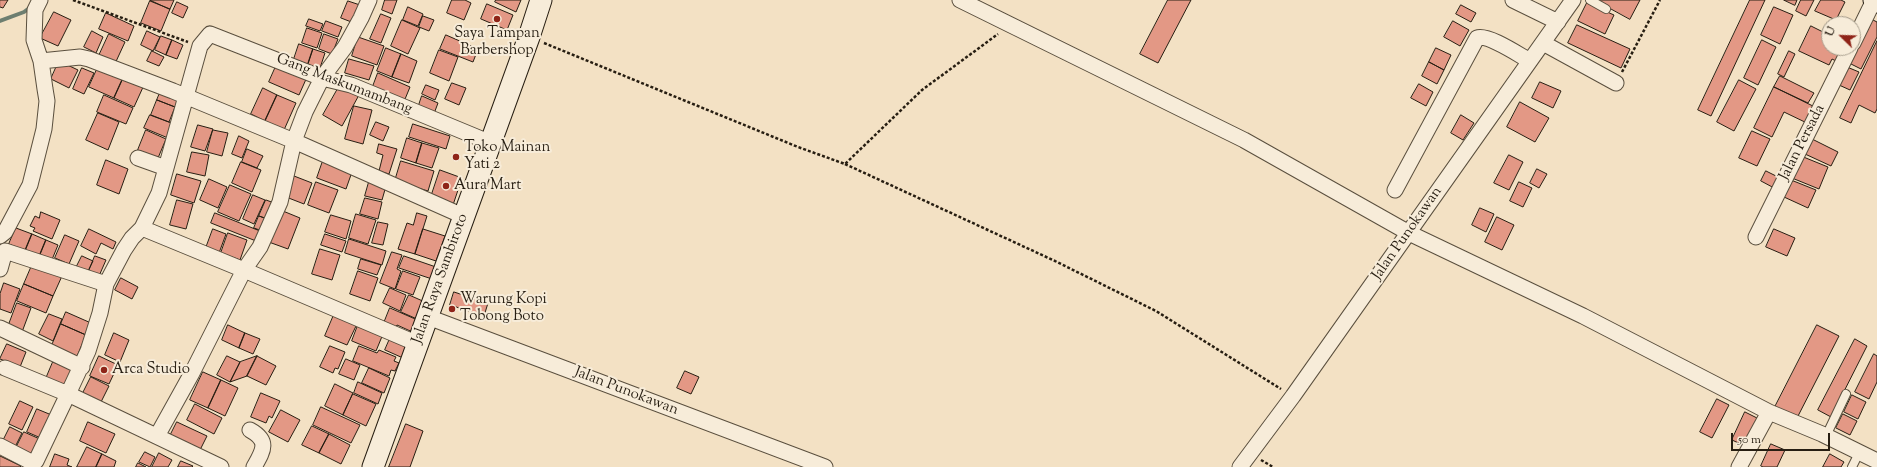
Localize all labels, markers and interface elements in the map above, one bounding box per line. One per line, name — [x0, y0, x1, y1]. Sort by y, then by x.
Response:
marker: Saya Tampan Barbershop — [492, 14, 502, 24]
north arrow — [1821, 16, 1861, 56]
text: U — [1822, 24, 1840, 39]
place label: Saya Tampan Barbershop — [454, 25, 540, 60]
street label: Gang Maskumambang — [273, 51, 415, 119]
street label: Jalan Persada — [1776, 102, 1830, 184]
place label: Toko Mainan Yati 2 — [464, 139, 550, 174]
marker: Toko Mainan Yati 2 — [451, 152, 461, 162]
place label: Aura Mart — [454, 177, 521, 195]
marker: Aura Mart — [441, 181, 451, 191]
street label: Jalan Punokawan — [1369, 184, 1447, 284]
street label: Jalan Raya Sambiroto — [409, 212, 473, 346]
place label: Warung Kopi Tobong Boto — [460, 291, 547, 326]
marker: Warung Kopi Tobong Boto — [447, 304, 457, 314]
place label: Arca Studio — [112, 361, 190, 379]
street label: Jalan Punokawan — [571, 364, 681, 420]
marker: Arca Studio — [99, 365, 109, 375]
scale bar — [1733, 425, 1832, 451]
text: 50 m — [1738, 431, 1761, 449]

